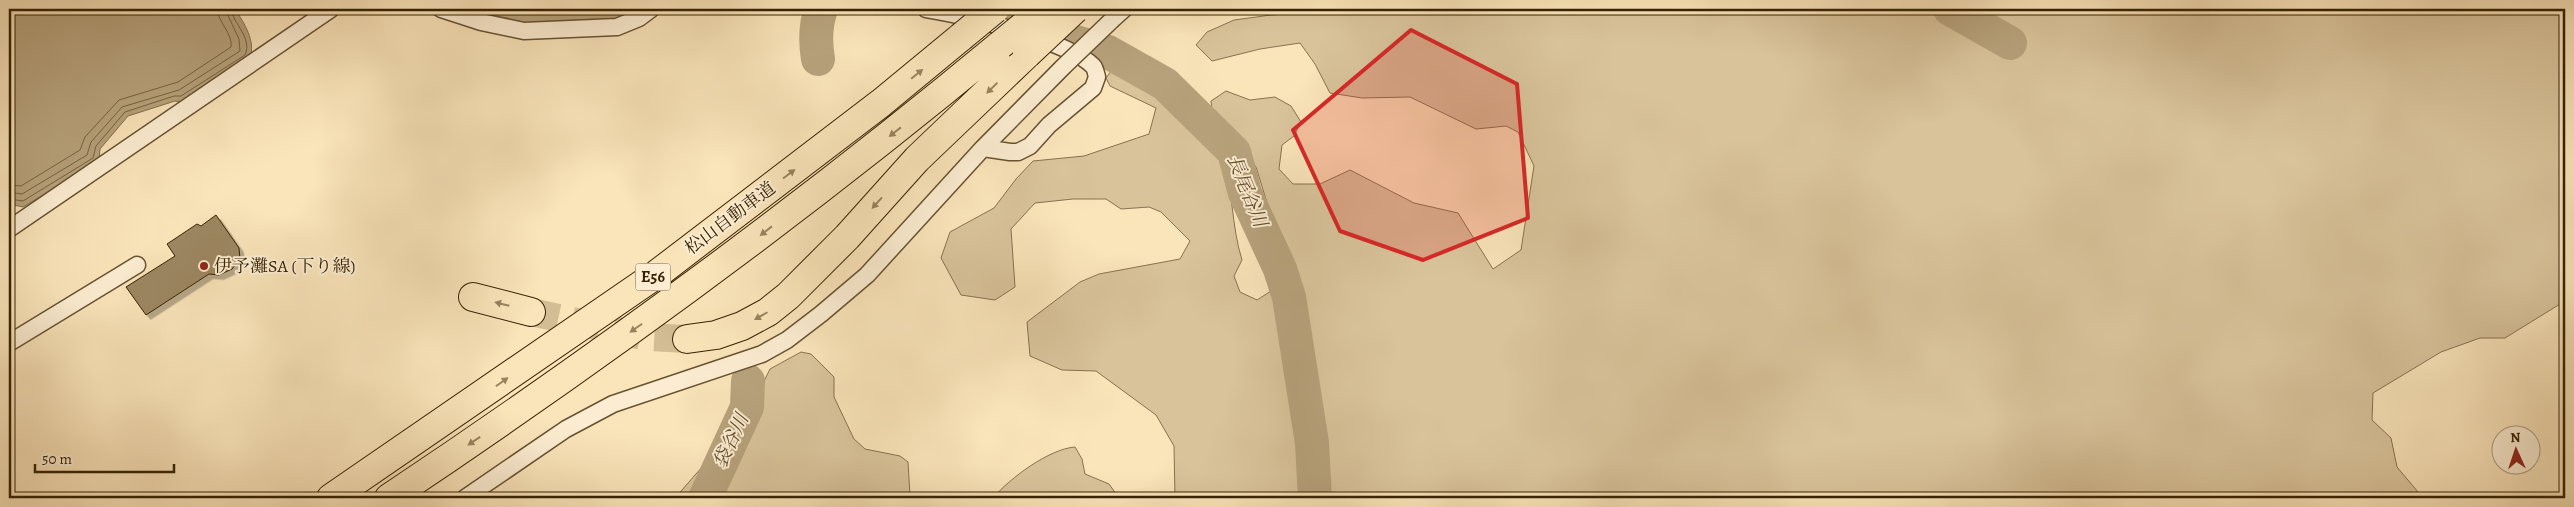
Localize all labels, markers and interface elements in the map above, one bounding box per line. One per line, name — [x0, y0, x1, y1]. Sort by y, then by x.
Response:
one-way arrow — [910, 68, 923, 79]
one-way arrow — [986, 82, 998, 94]
one-way arrow — [889, 126, 902, 137]
water label: 長尾谷川 — [1221, 151, 1274, 233]
one-way arrow — [782, 168, 795, 179]
street label: 松山自動車道 — [680, 176, 780, 260]
one-way arrow — [871, 197, 883, 209]
one-way arrow — [760, 225, 773, 236]
place label: 伊予灘SA (下り線) — [214, 254, 356, 278]
marker: 伊予灘SA (下り線) — [198, 260, 210, 272]
road number: E56 — [636, 264, 670, 290]
one-way arrow — [494, 300, 509, 308]
one-way arrow — [753, 312, 768, 320]
one-way arrow — [629, 323, 643, 333]
one-way arrow — [495, 377, 509, 387]
water label: 袋谷川 — [707, 408, 756, 472]
north arrow — [2492, 424, 2542, 474]
text: N — [2510, 428, 2521, 447]
one-way arrow — [467, 436, 481, 446]
scale bar — [35, 442, 174, 474]
text: 50 m — [42, 449, 72, 469]

